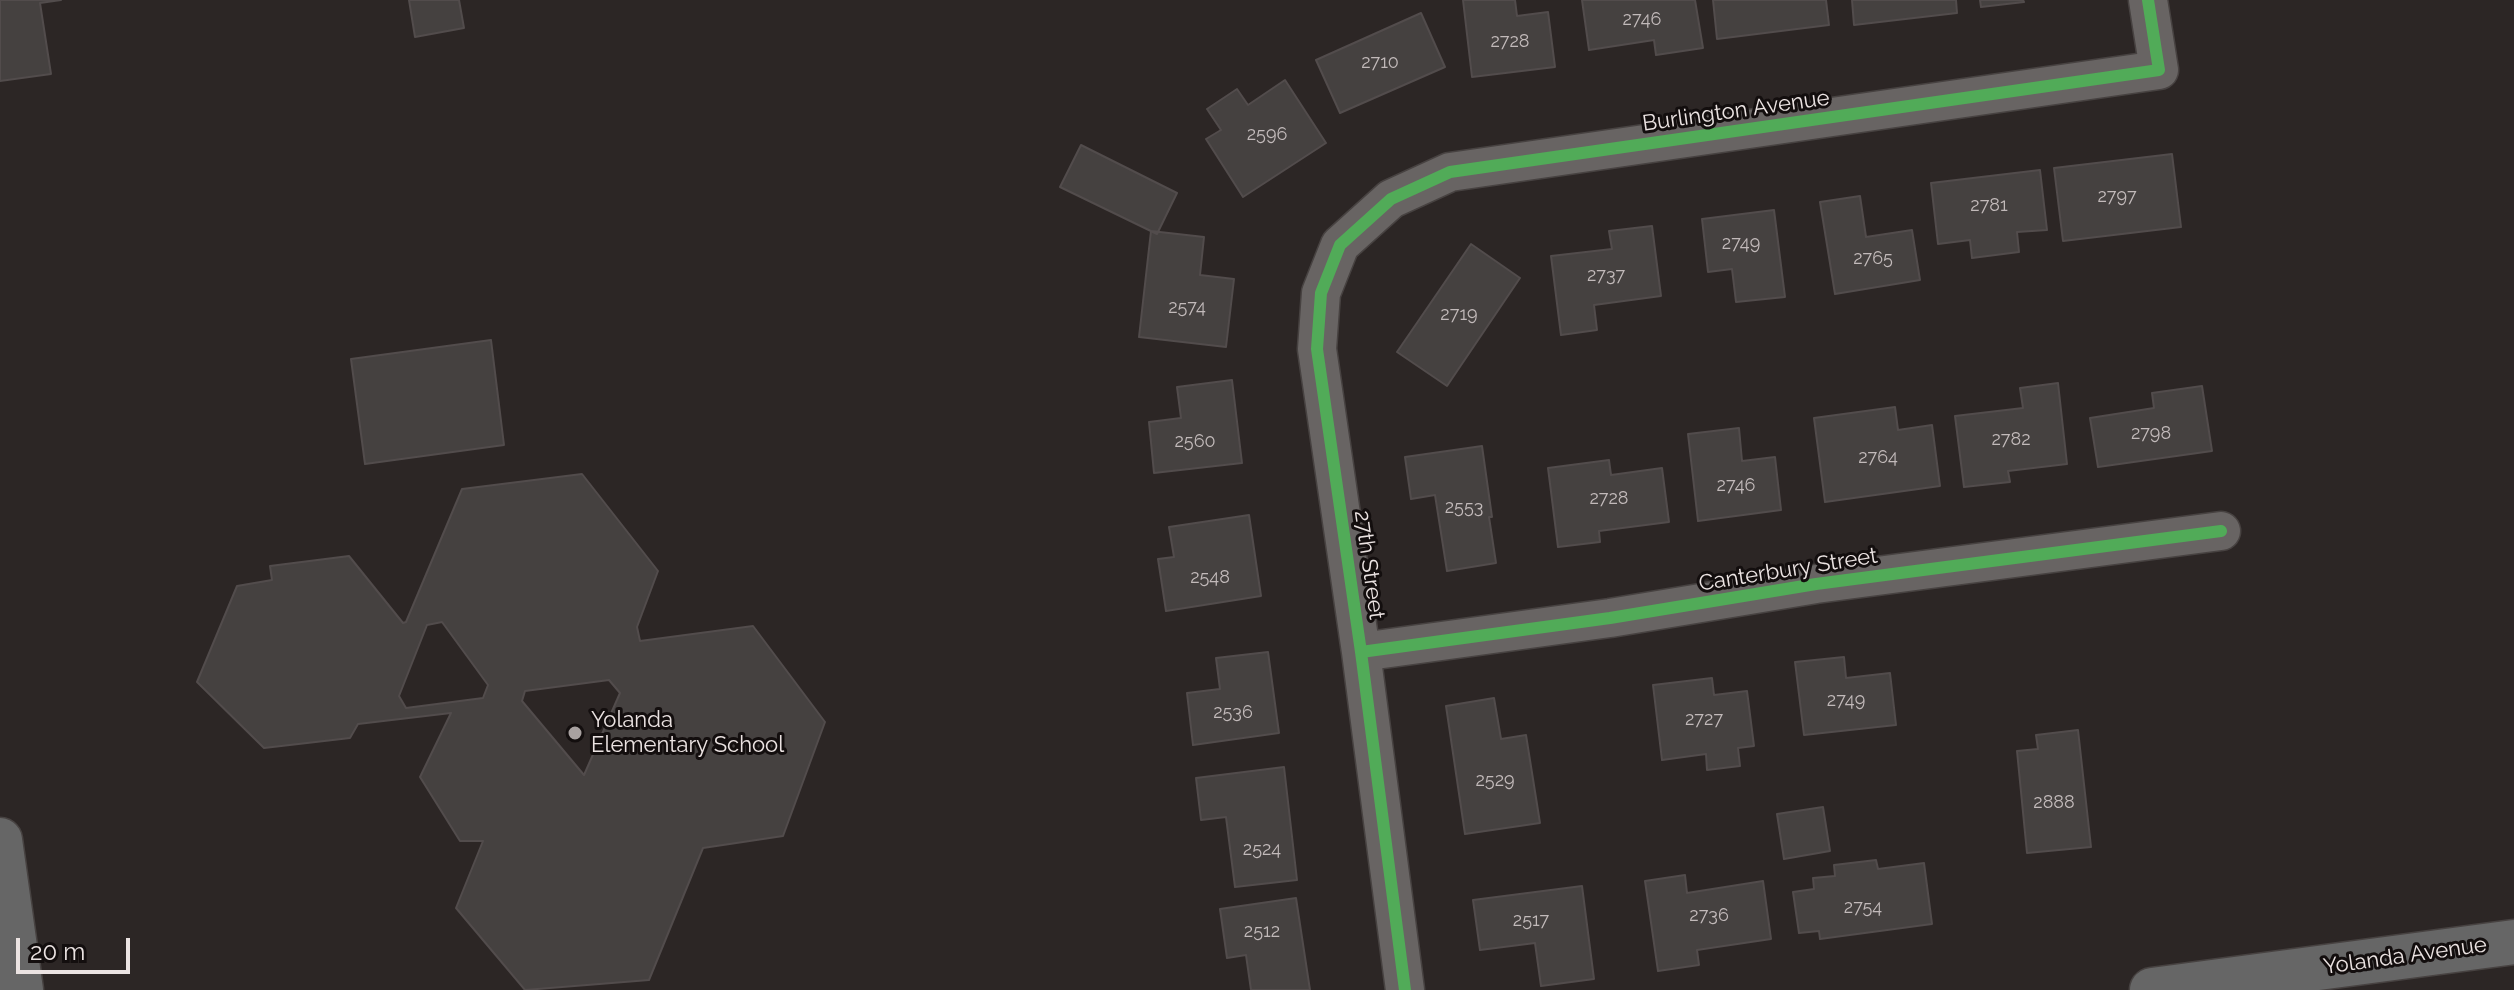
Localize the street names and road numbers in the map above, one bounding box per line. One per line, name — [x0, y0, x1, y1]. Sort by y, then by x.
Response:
street label: Burlington Avenue — [1641, 85, 1831, 137]
street label: 27th Street — [1348, 509, 1390, 621]
street label: Canterbury Street — [1697, 543, 1879, 597]
street label: Yolanda Avenue — [2322, 931, 2488, 981]

